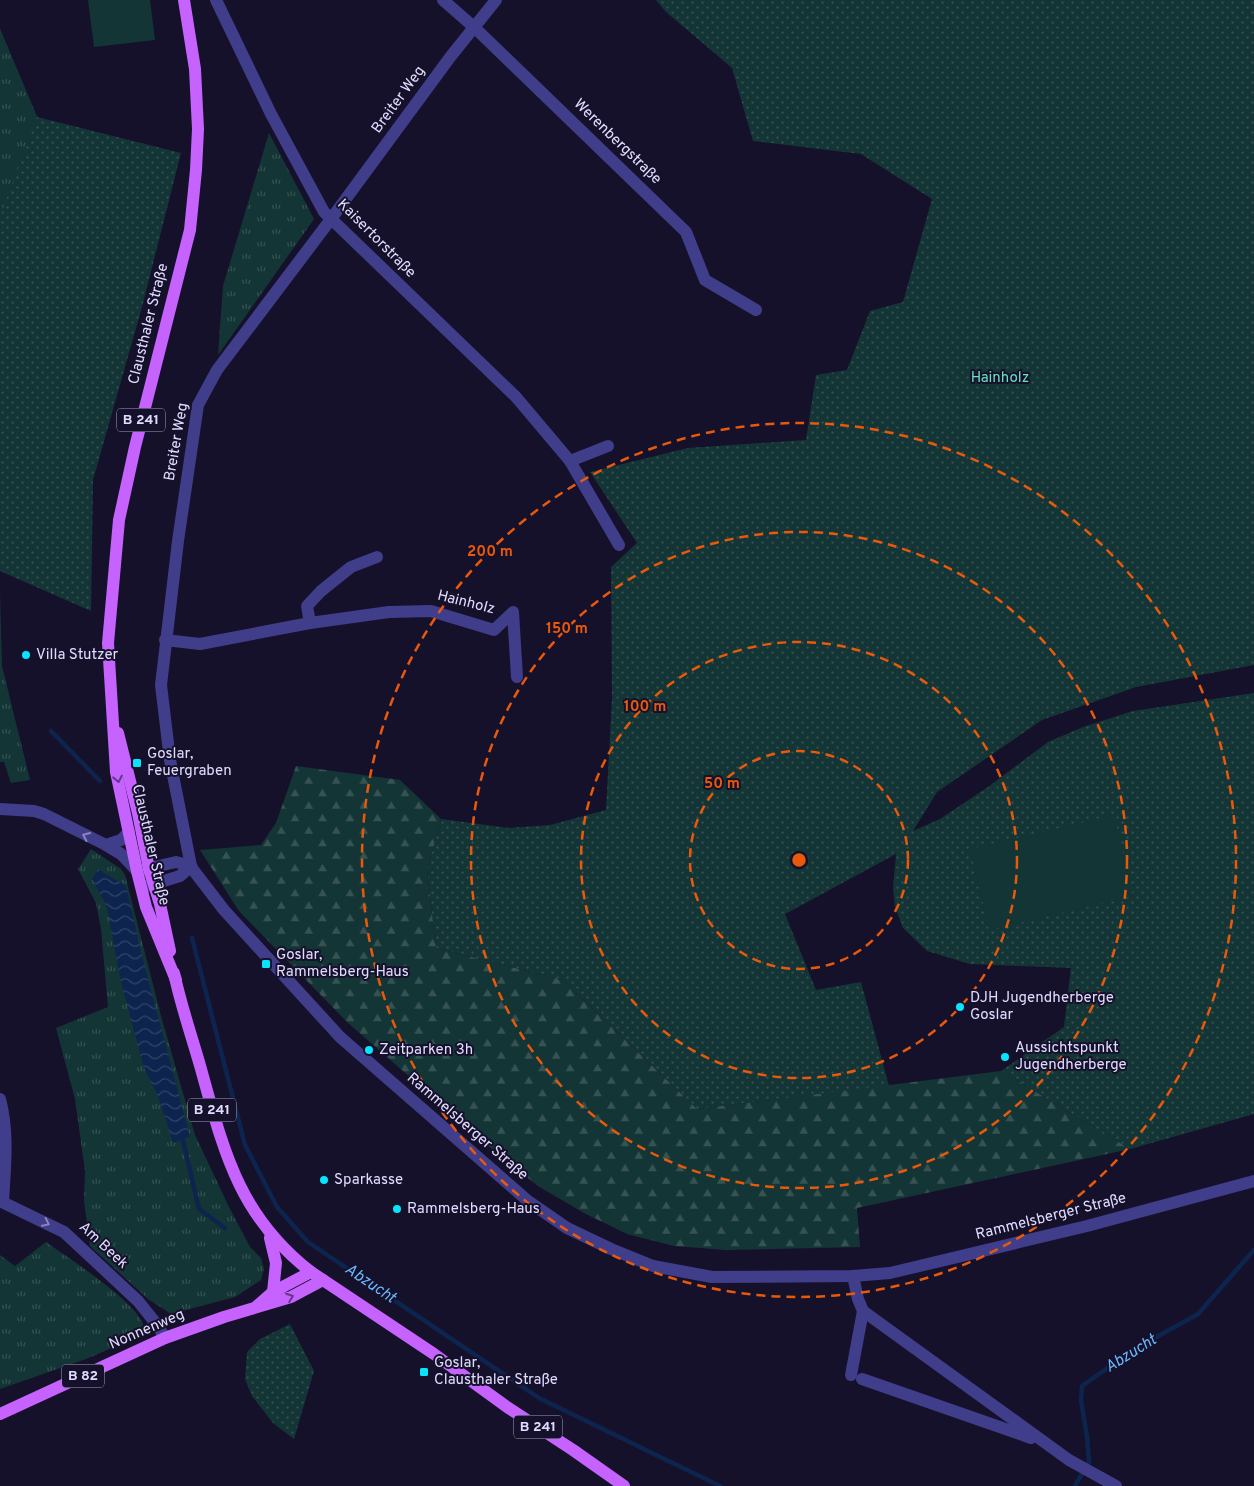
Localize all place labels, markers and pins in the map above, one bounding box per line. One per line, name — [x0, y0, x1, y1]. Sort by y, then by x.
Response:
place label: Villa Stutzer — [36, 646, 119, 665]
marker: Villa Stutzer — [20, 649, 32, 661]
place label: Goslar, Feuergraben — [147, 745, 232, 781]
marker: Goslar, Feuergraben — [131, 757, 143, 769]
centre of rings — [790, 851, 808, 869]
place label: Goslar, Rammelsberg-Haus — [276, 946, 409, 982]
marker: Goslar, Rammelsberg-Haus — [260, 958, 272, 970]
place label: DJH Jugendherberge Goslar — [970, 989, 1114, 1025]
marker: DJH Jugendherberge Goslar — [954, 1001, 966, 1013]
place label: Aussichtspunkt Jugendherberge — [1015, 1039, 1127, 1075]
place label: Zeitparken 3h — [379, 1041, 473, 1060]
marker: Zeitparken 3h — [363, 1044, 375, 1056]
marker: Aussichtspunkt Jugendherberge — [999, 1051, 1011, 1063]
place label: Sparkasse — [334, 1171, 403, 1190]
marker: Sparkasse — [318, 1174, 330, 1186]
place label: Rammelsberg-Haus — [407, 1200, 540, 1219]
marker: Rammelsberg-Haus — [391, 1203, 403, 1215]
place label: Goslar, Clausthaler Straße — [434, 1354, 558, 1390]
marker: Goslar, Clausthaler Straße — [418, 1366, 430, 1378]

